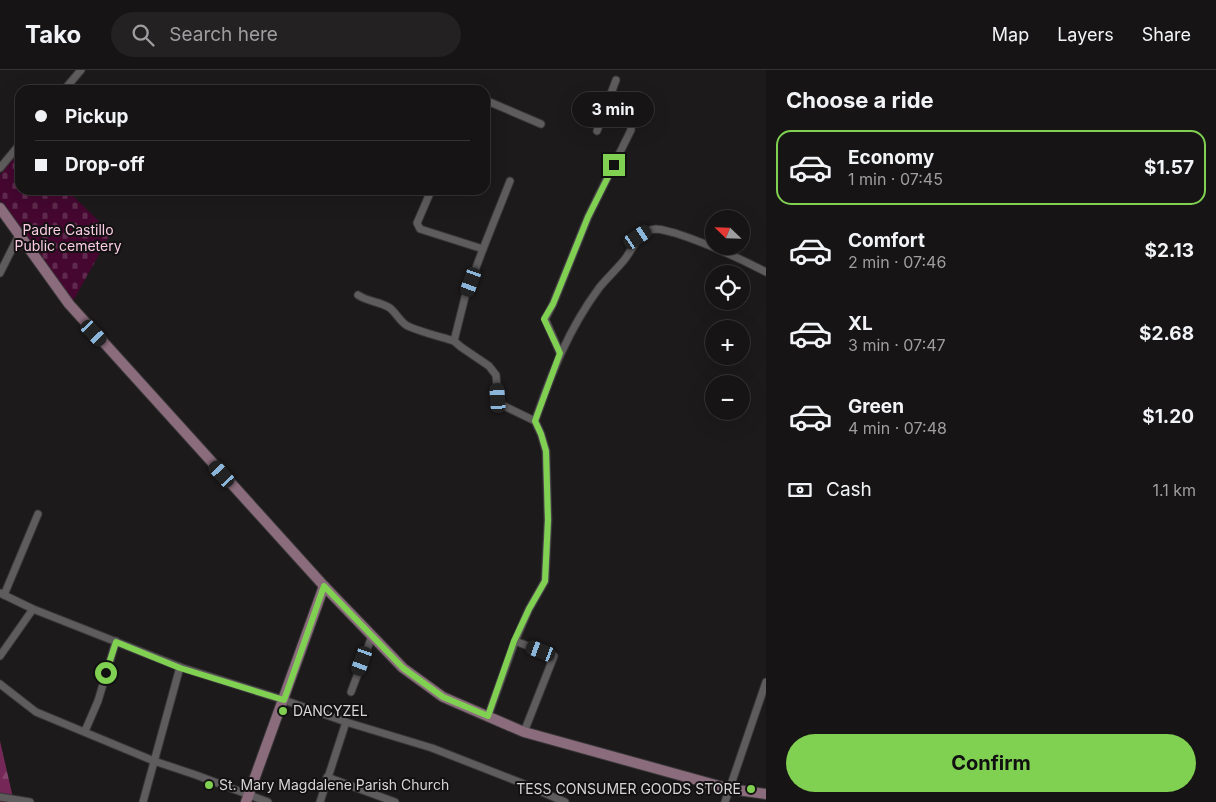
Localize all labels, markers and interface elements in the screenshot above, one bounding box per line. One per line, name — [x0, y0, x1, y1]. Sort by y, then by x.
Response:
search box — [111, 12, 461, 57]
text: Tako — [25, 20, 81, 49]
icon: search — [129, 21, 157, 49]
text: Search here — [169, 23, 278, 46]
text: Map — [992, 24, 1029, 45]
text: Layers — [1057, 24, 1114, 45]
text: Share — [1142, 24, 1191, 45]
text: Choose a ride — [786, 87, 934, 113]
callout: 3 min — [573, 92, 655, 128]
text: 3 min — [591, 99, 635, 119]
text: Pickup — [65, 105, 128, 128]
icon: car — [788, 145, 833, 190]
text: Economy — [848, 146, 934, 169]
text: Drop-off — [65, 153, 145, 176]
route end — [603, 154, 625, 176]
text: $1.57 — [1144, 156, 1194, 179]
text: 1 min · 07:45 — [848, 169, 943, 189]
north arrow — [705, 210, 750, 255]
map controls — [705, 210, 750, 420]
park label: Padre Castillo Public cemetery — [14, 221, 122, 254]
car — [621, 222, 654, 252]
icon: car — [788, 228, 833, 273]
text: Comfort — [848, 229, 925, 252]
text: $2.13 — [1145, 239, 1194, 262]
text: 2 min · 07:46 — [848, 252, 946, 272]
car — [458, 265, 483, 299]
button: locate — [705, 265, 750, 310]
icon: car — [788, 311, 833, 356]
text: XL — [848, 312, 873, 335]
car — [78, 317, 109, 349]
button: + — [705, 320, 750, 365]
text: $2.68 — [1139, 322, 1194, 345]
text: 3 min · 07:47 — [848, 335, 946, 355]
button: − — [705, 375, 750, 420]
car — [489, 383, 506, 413]
icon: car — [788, 394, 833, 439]
text: Green — [848, 395, 904, 418]
text: $1.20 — [1142, 405, 1194, 428]
text: 4 min · 07:48 — [848, 418, 947, 438]
car — [206, 458, 237, 490]
icon: cash — [786, 476, 814, 504]
text: Cash — [826, 478, 872, 501]
text: 1.1 km — [1152, 480, 1196, 500]
car — [524, 639, 557, 663]
car — [349, 644, 374, 678]
route start — [95, 662, 117, 684]
place label: DANCYZEL — [293, 702, 368, 719]
marker: DANCYZEL — [277, 705, 289, 717]
button: Confirm — [786, 734, 1196, 792]
place label: St. Mary Magdalene Parish Church — [219, 776, 449, 793]
marker: St. Mary Magdalene Parish Church — [203, 779, 215, 791]
place label: TESS CONSUMER GOODS STORE — [516, 780, 741, 797]
marker: TESS CONSUMER GOODS STORE — [745, 783, 757, 795]

